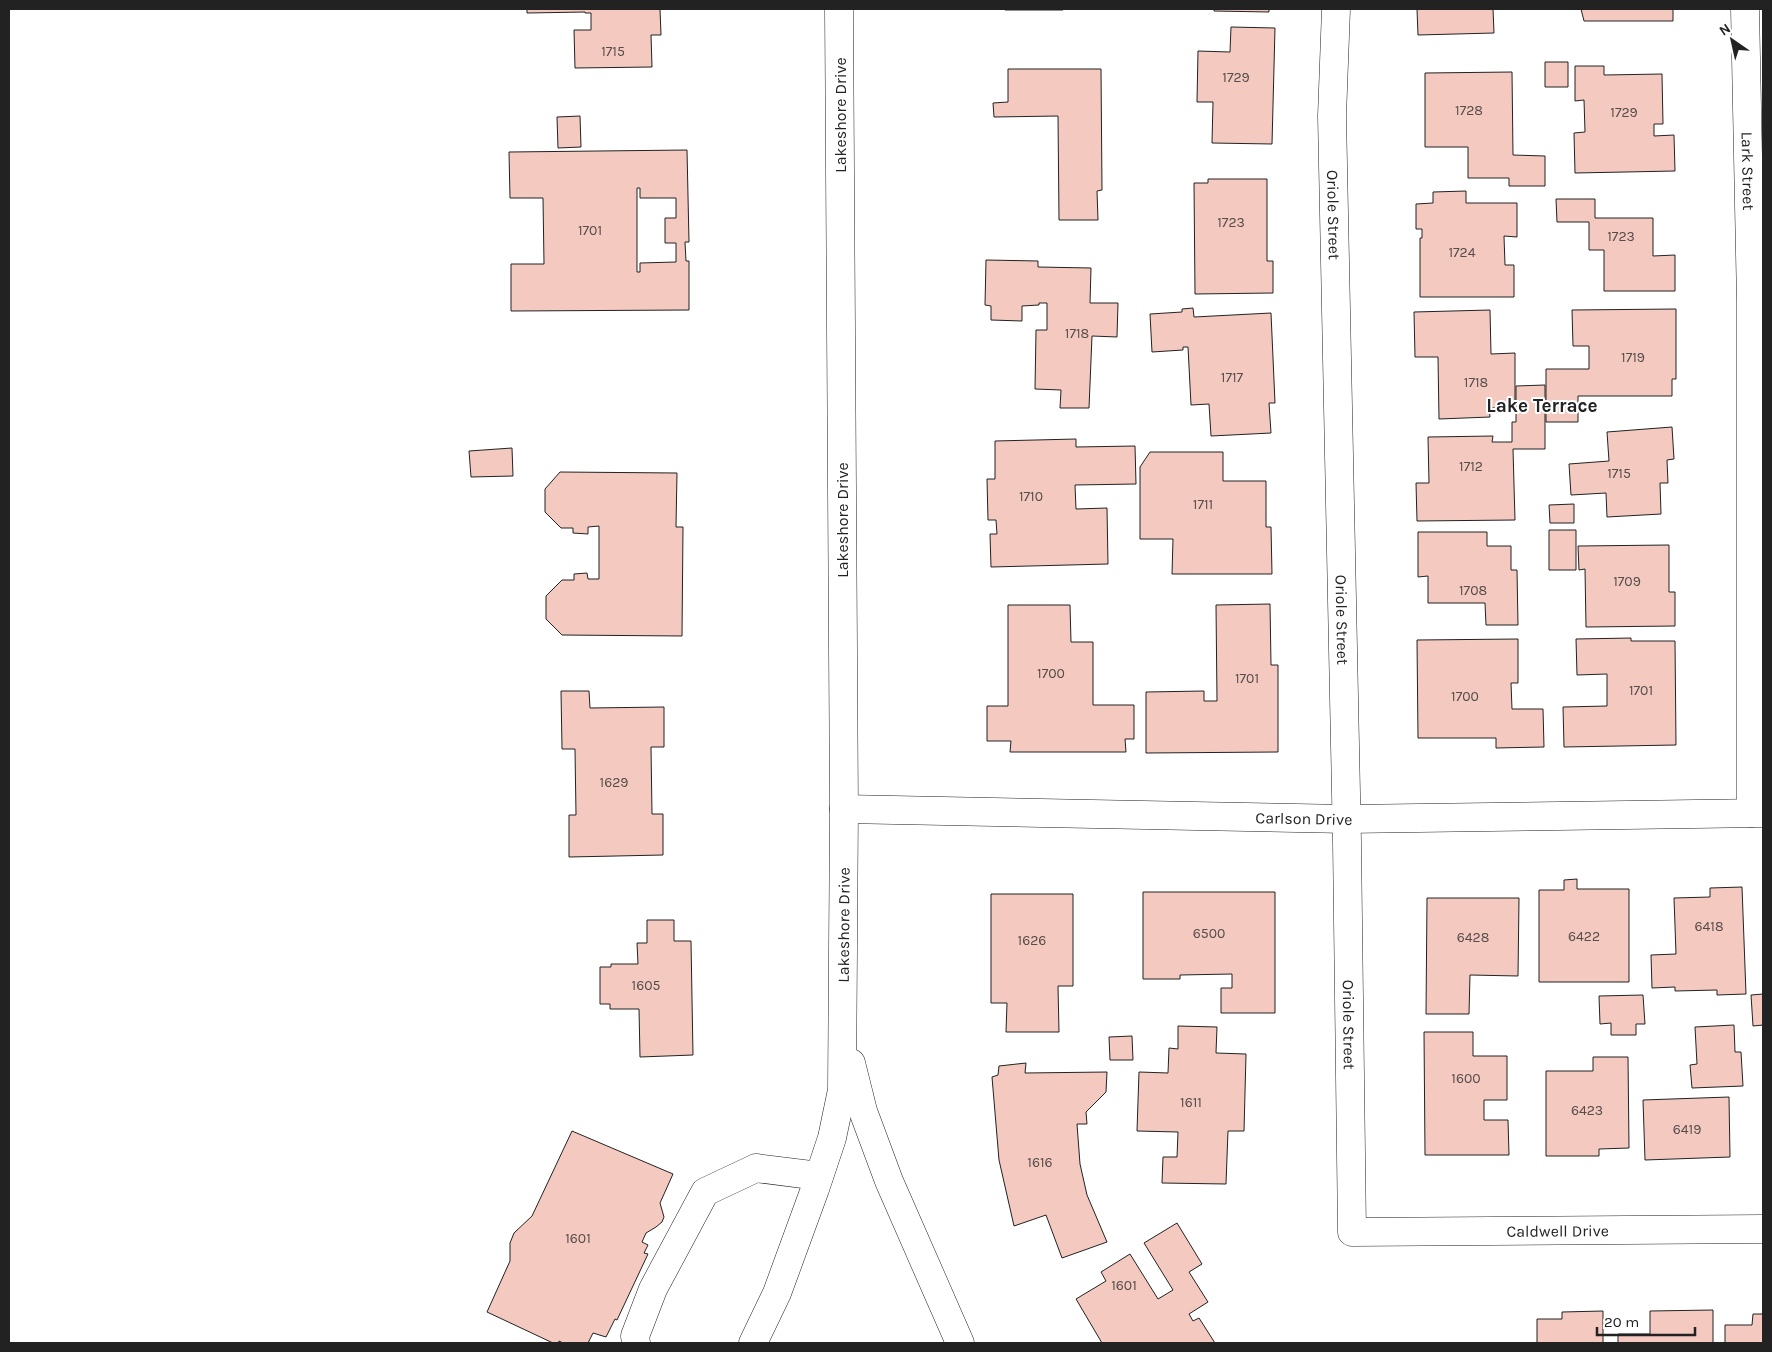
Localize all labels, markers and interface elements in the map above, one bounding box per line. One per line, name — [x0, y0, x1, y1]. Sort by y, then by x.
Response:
north arrow — [1707, 15, 1757, 65]
text: N — [1716, 20, 1734, 39]
house number: 1715 — [601, 43, 625, 60]
street label: Lakeshore Drive — [831, 57, 850, 173]
house number: 1729 — [1222, 69, 1250, 86]
house number: 1728 — [1455, 102, 1483, 119]
house number: 1729 — [1610, 104, 1638, 121]
street label: Lark Street — [1738, 131, 1758, 211]
street label: Oriole Street — [1323, 170, 1344, 260]
house number: 1723 — [1217, 214, 1245, 231]
house number: 1701 — [578, 222, 602, 239]
house number: 1723 — [1607, 228, 1635, 245]
house number: 1724 — [1448, 244, 1476, 261]
house number: 1718 — [1065, 325, 1089, 342]
house number: 1719 — [1621, 349, 1645, 366]
house number: 1717 — [1221, 369, 1244, 386]
house number: 1718 — [1464, 374, 1488, 391]
district label: Lake Terrace — [1486, 395, 1598, 417]
house number: 1712 — [1459, 458, 1483, 475]
street label: Lakeshore Drive — [833, 462, 852, 578]
house number: 1715 — [1607, 465, 1631, 482]
house number: 1710 — [1019, 488, 1043, 505]
house number: 1711 — [1193, 496, 1213, 513]
house number: 1709 — [1613, 573, 1641, 590]
street label: Oriole Street — [1331, 575, 1352, 665]
house number: 1708 — [1459, 582, 1487, 599]
house number: 1700 — [1037, 665, 1065, 682]
house number: 1701 — [1235, 670, 1259, 687]
house number: 1701 — [1629, 682, 1653, 699]
house number: 1700 — [1451, 688, 1479, 705]
house number: 1629 — [600, 774, 628, 791]
street label: Carlson Drive — [1255, 808, 1353, 829]
street label: Lakeshore Drive — [834, 867, 854, 983]
house number: 6418 — [1694, 918, 1724, 935]
house number: 6500 — [1193, 925, 1225, 942]
house number: 6422 — [1568, 928, 1600, 945]
house number: 6428 — [1457, 929, 1489, 946]
house number: 1626 — [1018, 932, 1046, 949]
house number: 1605 — [632, 977, 661, 994]
street label: Oriole Street — [1339, 980, 1359, 1070]
house number: 1600 — [1451, 1070, 1481, 1087]
house number: 1611 — [1180, 1094, 1202, 1111]
house number: 6423 — [1571, 1102, 1603, 1119]
house number: 6419 — [1673, 1121, 1701, 1138]
house number: 1616 — [1027, 1154, 1053, 1171]
street label: Caldwell Drive — [1506, 1221, 1609, 1241]
house number: 1601 — [565, 1230, 591, 1247]
house number: 1601 — [1111, 1277, 1137, 1294]
scale bar — [1597, 1304, 1694, 1336]
text: 20 m — [1604, 1313, 1639, 1331]

